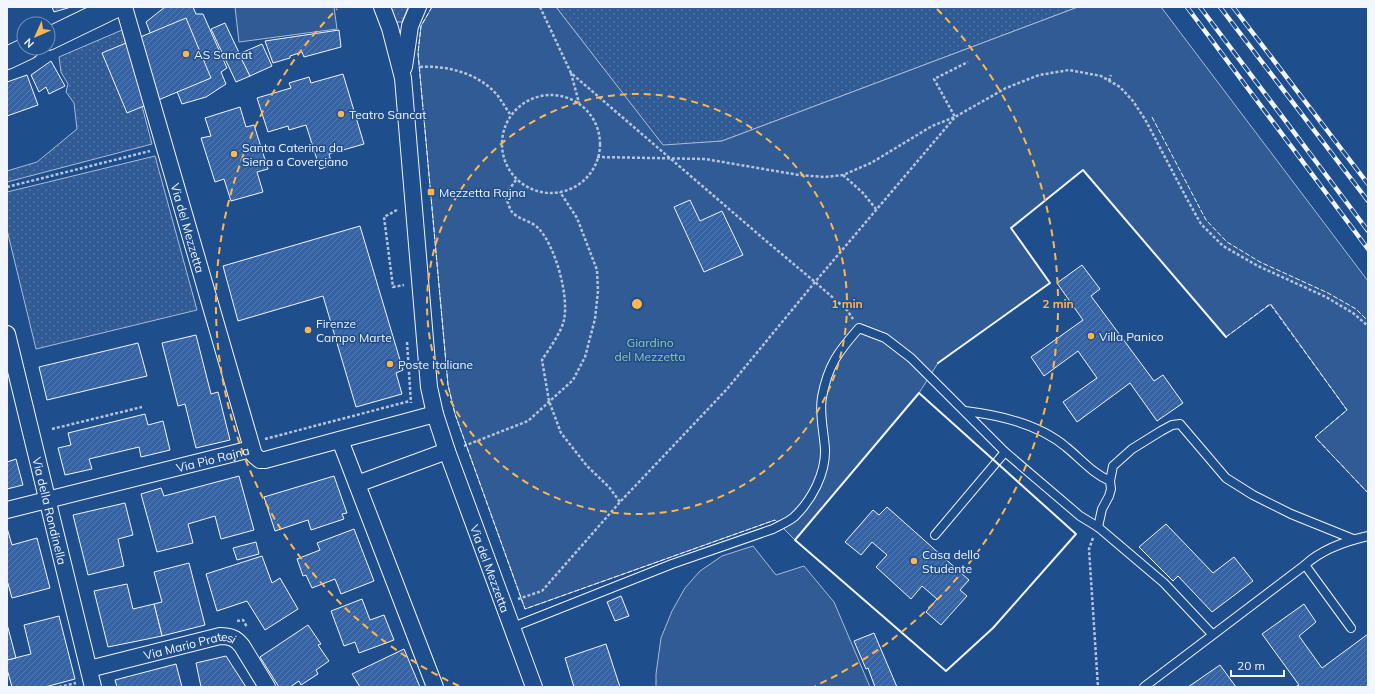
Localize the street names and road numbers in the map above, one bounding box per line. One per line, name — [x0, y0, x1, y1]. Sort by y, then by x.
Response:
street label: Via del Mezzetta — [168, 181, 208, 274]
street label: Via Pio Rajna — [175, 442, 251, 475]
street label: Via della Rondinella — [30, 456, 70, 566]
street label: Via del Mezzetta — [467, 523, 513, 614]
street label: Via Mario Pratesi — [142, 628, 240, 662]

